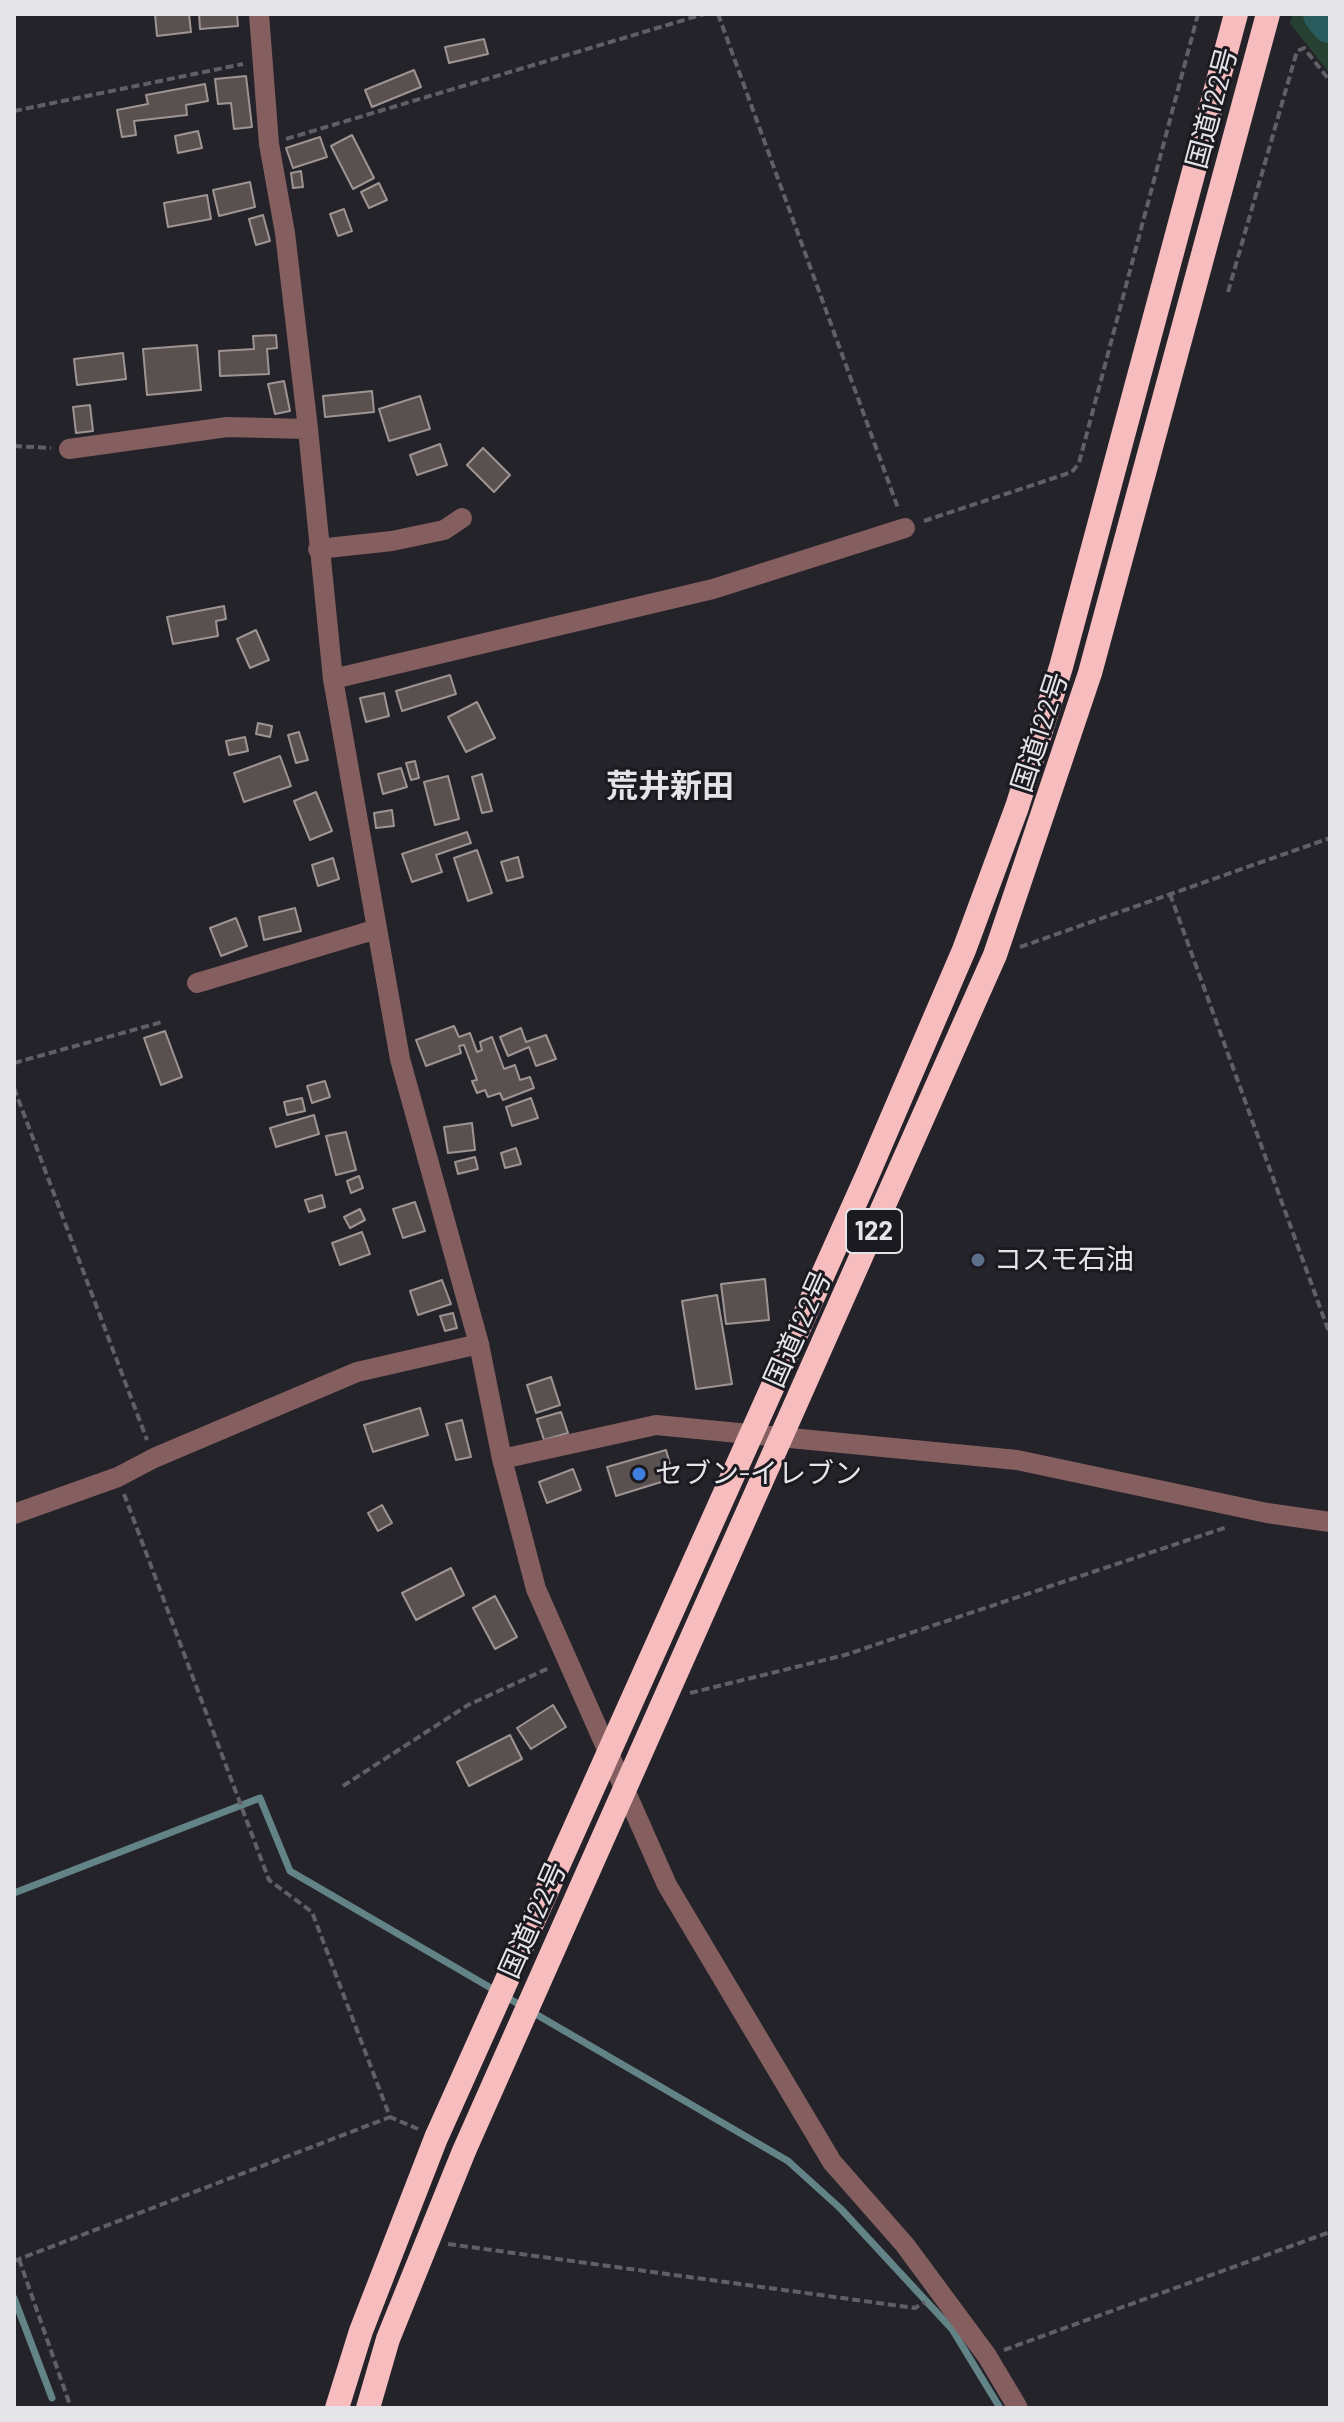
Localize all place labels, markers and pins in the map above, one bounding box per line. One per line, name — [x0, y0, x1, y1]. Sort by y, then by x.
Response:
place label: コスモ石油 — [994, 1243, 1134, 1277]
marker: コスモ石油 — [969, 1251, 987, 1269]
place label: セブン-イレブン — [655, 1457, 862, 1491]
marker: セブン-イレブン — [630, 1465, 648, 1483]

